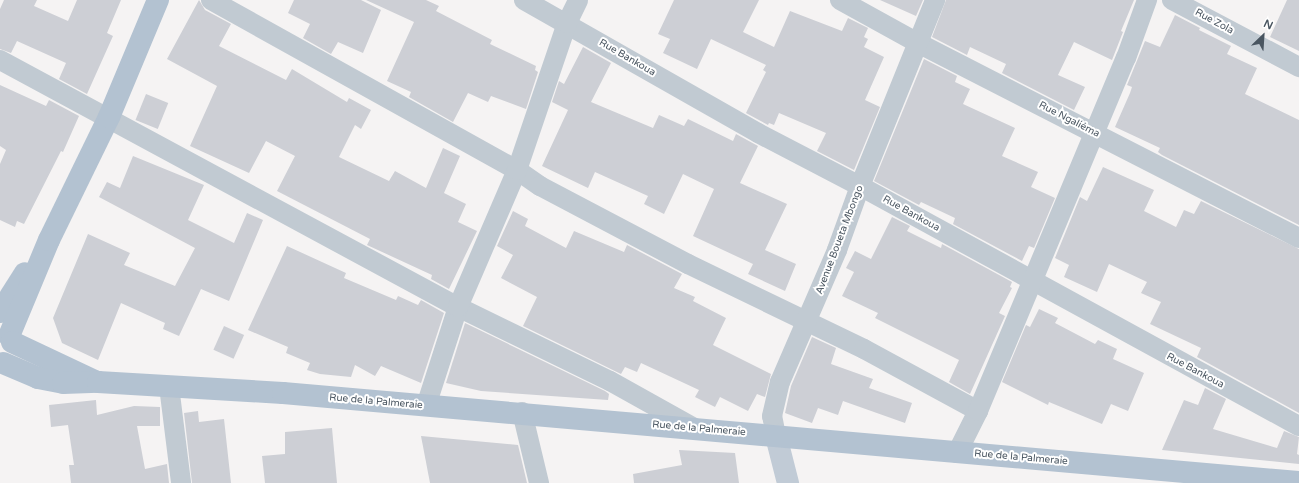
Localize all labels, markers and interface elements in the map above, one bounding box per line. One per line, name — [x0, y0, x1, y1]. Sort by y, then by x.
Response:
street label: Rue Zola — [1193, 7, 1235, 37]
north arrow — [1243, 16, 1283, 56]
text: N — [1262, 17, 1275, 32]
street label: Rue Bankoua — [597, 37, 657, 79]
street label: Rue Ngaliéma — [1037, 100, 1101, 140]
street label: Avenue Boueta Mbongo — [814, 184, 866, 296]
street label: Rue Bankoua — [880, 193, 942, 235]
street label: Rue Bankoua — [1164, 351, 1226, 391]
street label: Rue de la Palmeraie — [329, 392, 423, 412]
street label: Rue de la Palmeraie — [652, 419, 746, 439]
street label: Rue de la Palmeraie — [974, 448, 1068, 468]

